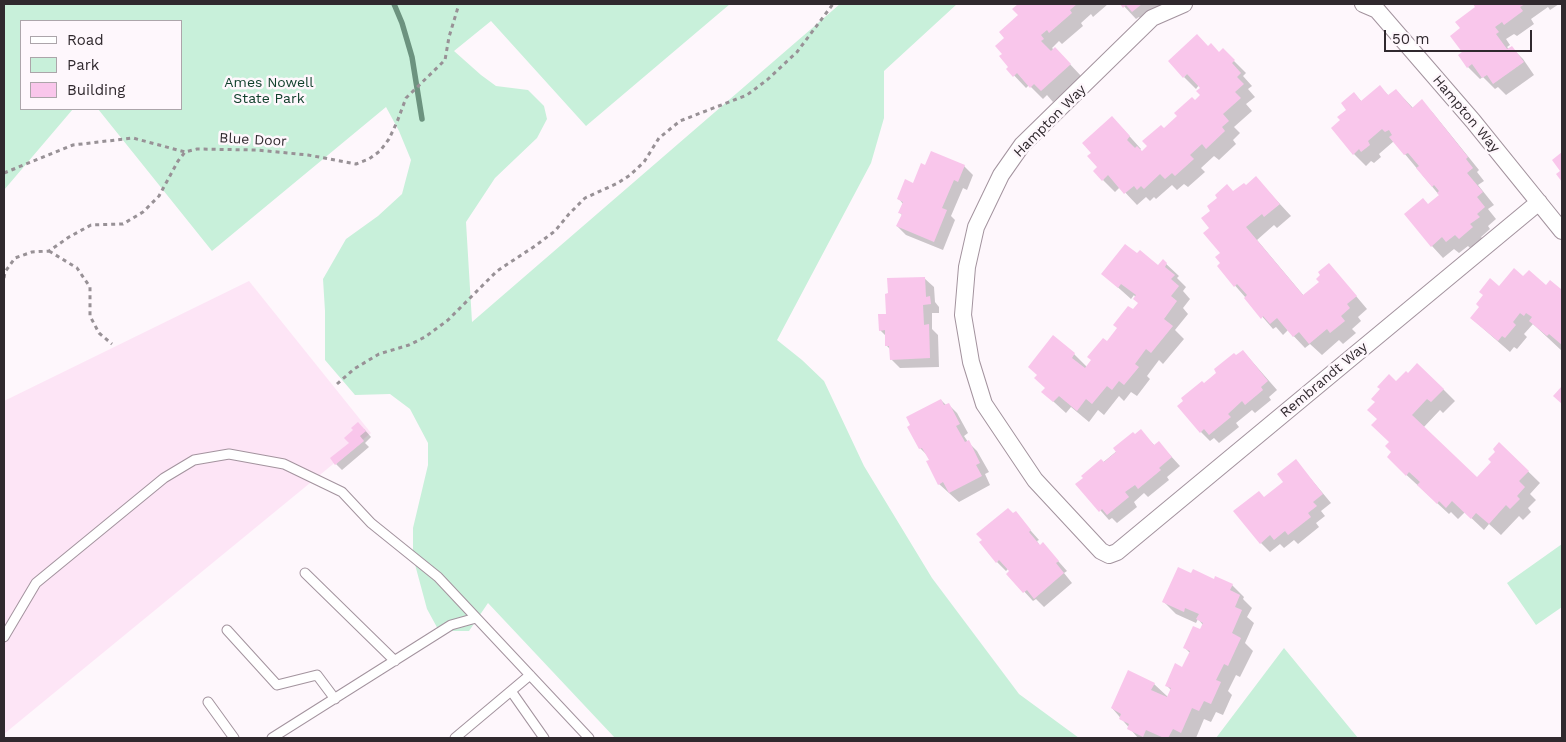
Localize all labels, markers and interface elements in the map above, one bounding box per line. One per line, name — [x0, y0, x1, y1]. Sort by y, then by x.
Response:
legend — [20, 20, 182, 110]
scale bar — [1386, 20, 1534, 52]
text: 50 m — [1392, 30, 1429, 48]
text: Road — [67, 31, 104, 49]
text: Park — [67, 56, 99, 74]
street label: Hampton Way — [1429, 72, 1503, 156]
park label: Ames Nowell State Park — [224, 75, 314, 108]
text: Building — [67, 81, 125, 99]
street label: Hampton Way — [1010, 81, 1090, 161]
street label: Blue Door — [219, 130, 287, 150]
street label: Rembrandt Way — [1277, 339, 1371, 421]

